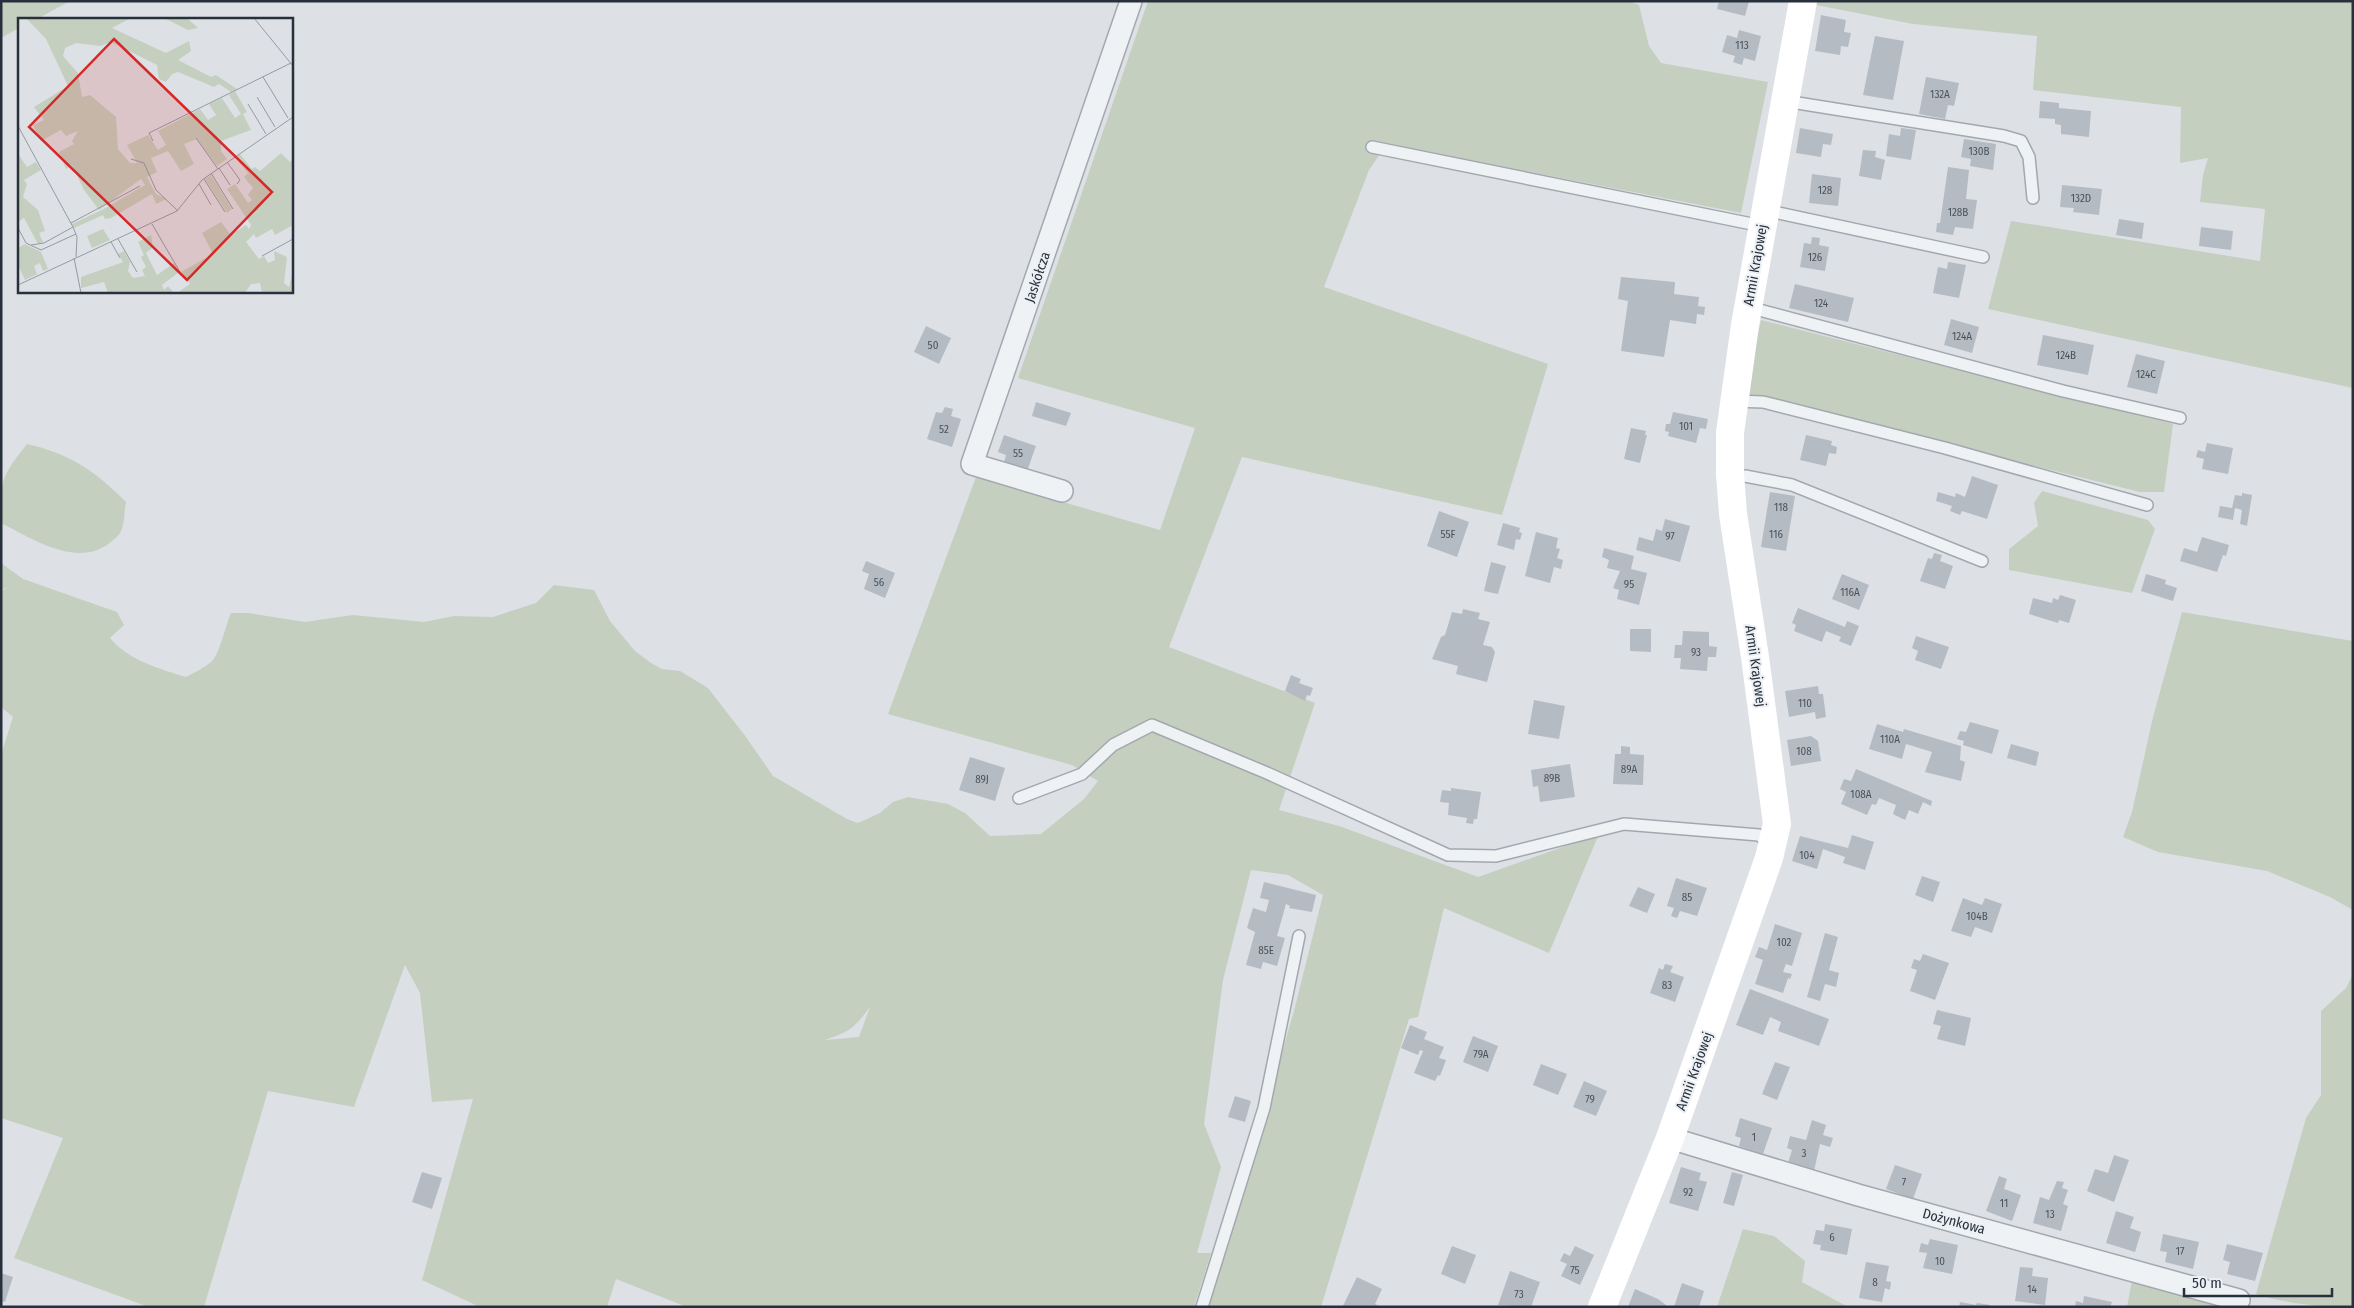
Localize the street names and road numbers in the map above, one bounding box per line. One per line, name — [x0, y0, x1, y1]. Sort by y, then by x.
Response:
street label: Armii Krajowej — [1740, 223, 1771, 307]
street label: Jaskółcza — [1021, 249, 1054, 305]
street label: Armii Krajowej — [1741, 624, 1770, 708]
street label: Armii Krajowej — [1672, 1030, 1717, 1113]
street label: Dożynkowa — [1921, 1205, 1987, 1238]

